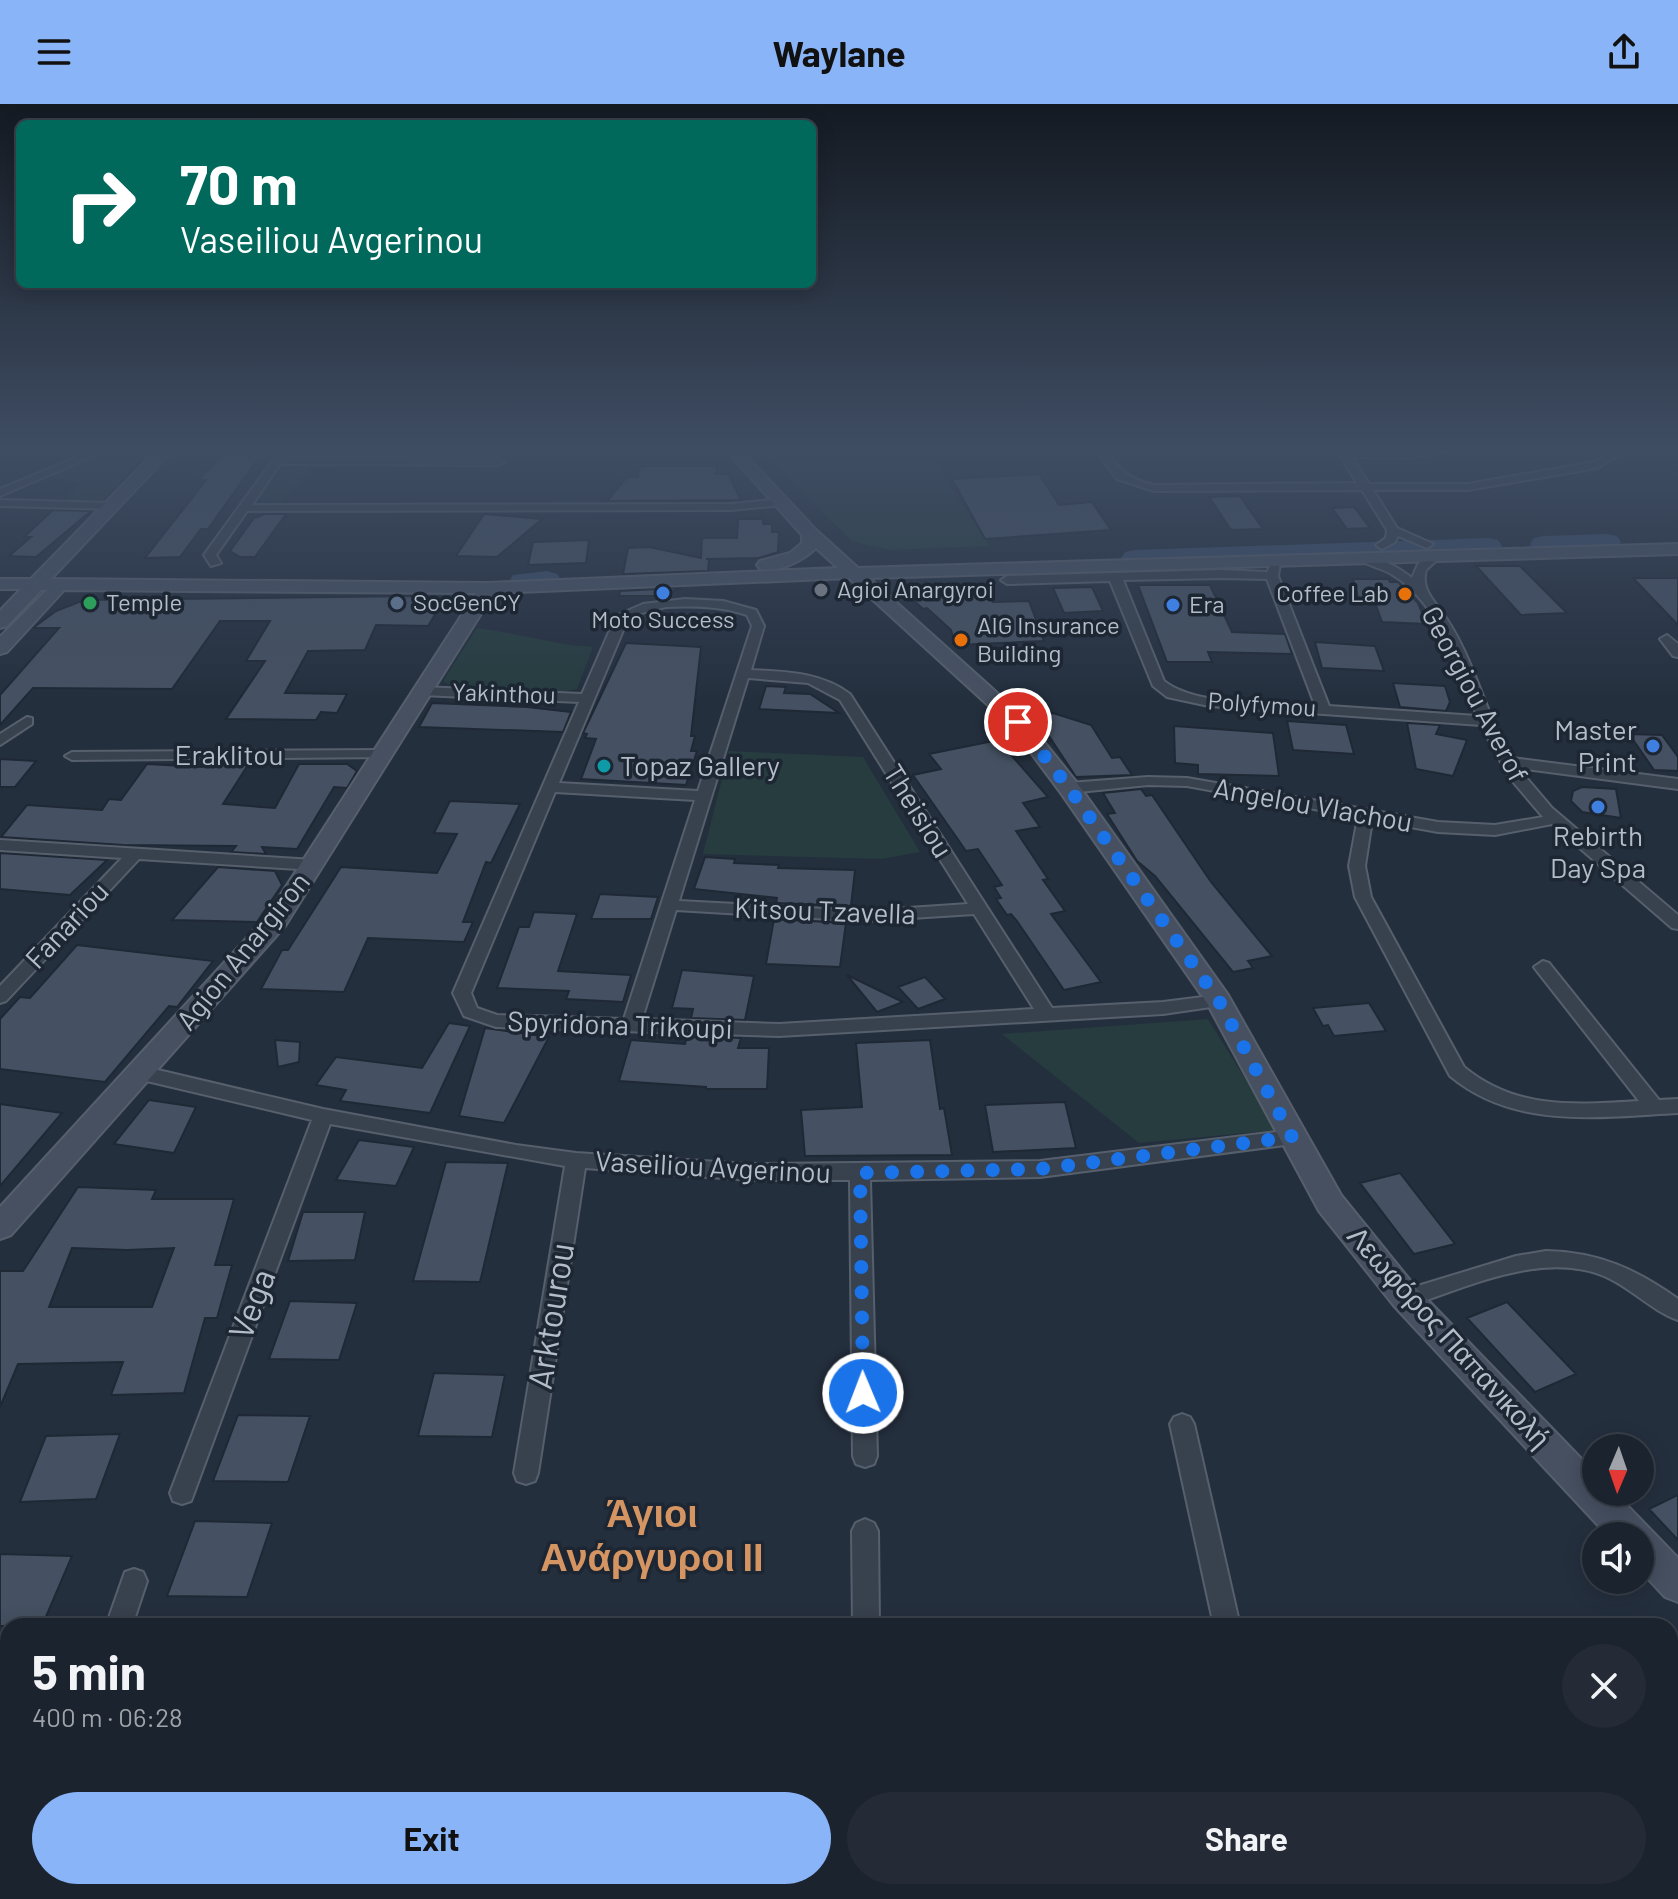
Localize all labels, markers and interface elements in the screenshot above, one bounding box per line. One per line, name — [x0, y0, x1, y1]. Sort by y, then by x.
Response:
icon: menu — [32, 30, 76, 74]
icon: share — [1602, 30, 1646, 74]
text: Waylane — [772, 31, 906, 74]
text: 70 m — [180, 149, 298, 216]
icon: right — [48, 152, 152, 256]
text: Vaseiliou Avgerinou — [180, 217, 483, 260]
place label: Agioi Anargyroi — [837, 574, 994, 603]
place label: Coffee Lab — [1276, 578, 1389, 607]
marker: Agioi Anargyroi — [812, 581, 830, 599]
marker: Moto Success — [654, 584, 672, 602]
marker: Coffee Lab — [1396, 585, 1414, 603]
place label: Temple — [106, 587, 182, 616]
place label: SocGenCY — [413, 587, 521, 616]
place label: Era — [1189, 589, 1224, 618]
marker: Temple — [81, 594, 99, 612]
marker: SocGenCY — [388, 594, 406, 612]
marker: Era — [1164, 596, 1182, 614]
street label: Georgiou Averof — [1415, 600, 1536, 787]
place label: Moto Success — [591, 604, 735, 633]
place label: AIG Insurance Building — [977, 610, 1120, 667]
marker: AIG Insurance Building — [952, 631, 970, 649]
street label: Yakinthou — [452, 676, 556, 709]
street label: Polyfymou — [1207, 685, 1317, 722]
pin — [984, 688, 1052, 756]
icon: arrive — [996, 700, 1040, 744]
place label: Master Print — [1554, 712, 1637, 778]
street label: Eraklitou — [174, 737, 284, 771]
marker: Master Print — [1644, 737, 1662, 755]
place label: Topaz Gallery — [620, 748, 780, 782]
marker: Topaz Gallery — [595, 757, 613, 775]
street label: Theisiou — [877, 757, 961, 863]
street label: Angelou Vlachou — [1211, 770, 1415, 838]
marker: Rebirth Day Spa — [1589, 798, 1607, 816]
place label: Rebirth Day Spa — [1550, 818, 1646, 884]
street label: Agion Anargiron — [168, 865, 316, 1036]
street label: Fanariou — [18, 874, 115, 975]
street label: Kitsou Tzavella — [734, 890, 916, 930]
street label: Spyridona Trikoupi — [507, 1003, 733, 1045]
street label: Vaseiliou Avgerinou — [594, 1143, 832, 1189]
street label: Λεωφόρος Παπανικολή — [1341, 1218, 1558, 1454]
street label: Arktourou — [518, 1240, 581, 1392]
street label: Vega — [219, 1262, 283, 1344]
position arrow — [821, 1351, 905, 1435]
north arrow — [1582, 1434, 1654, 1506]
map controls — [1582, 1434, 1654, 1594]
district label: Άγιοι Ανάργυροι ΙΙ — [540, 1489, 764, 1579]
button: sound — [1582, 1522, 1654, 1594]
text: 5 min — [32, 1642, 146, 1700]
button: close — [1562, 1644, 1646, 1728]
text: 400 m · 06:28 — [32, 1701, 183, 1732]
button: Exit — [32, 1792, 831, 1884]
button: Share — [847, 1792, 1646, 1884]

